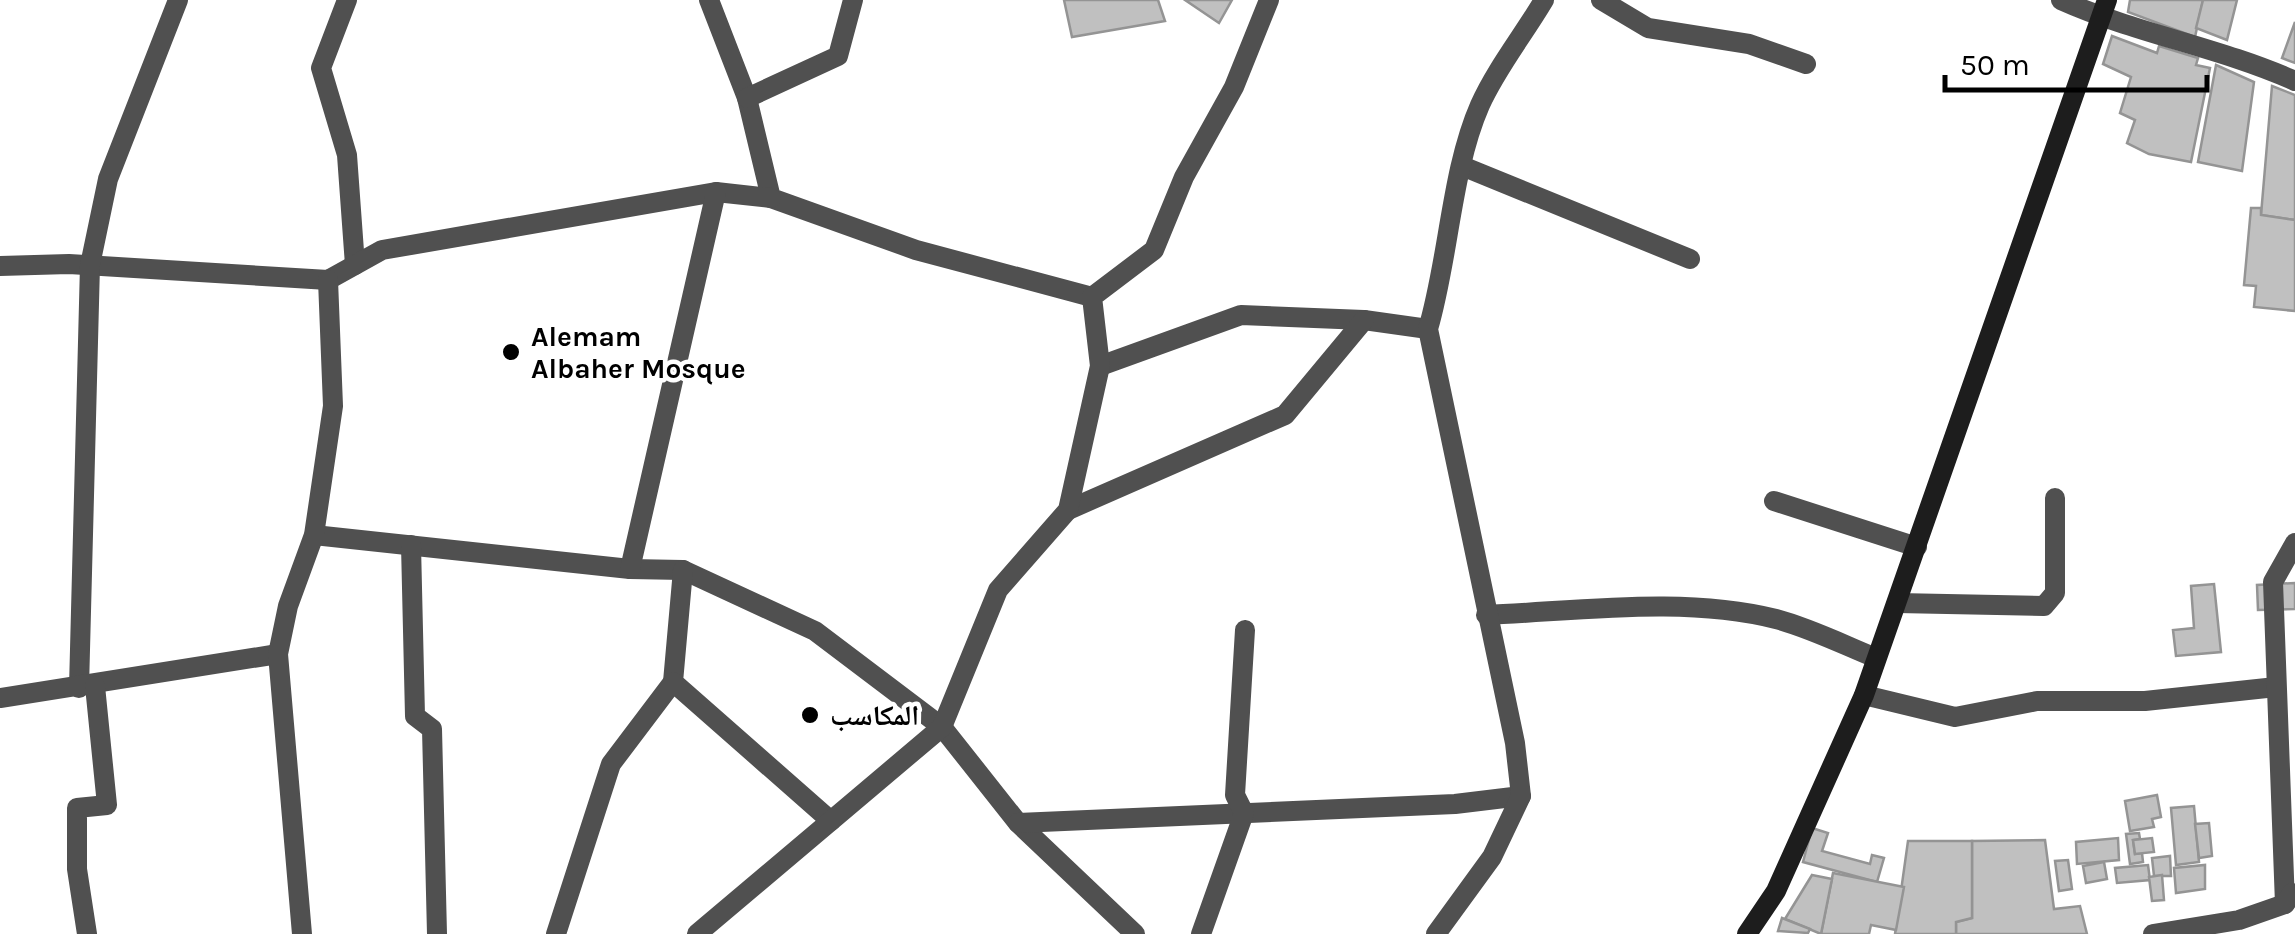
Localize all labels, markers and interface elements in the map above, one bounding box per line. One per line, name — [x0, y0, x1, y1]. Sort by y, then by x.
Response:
scale bar — [1945, 30, 2208, 92]
text: 50 m — [1960, 47, 2030, 83]
place label: Alemam Albaher Mosque — [531, 320, 746, 385]
marker: Alemam Albaher Mosque — [500, 341, 522, 363]
place label: المكاسب — [830, 699, 919, 732]
marker: المكاسب — [799, 704, 821, 726]

